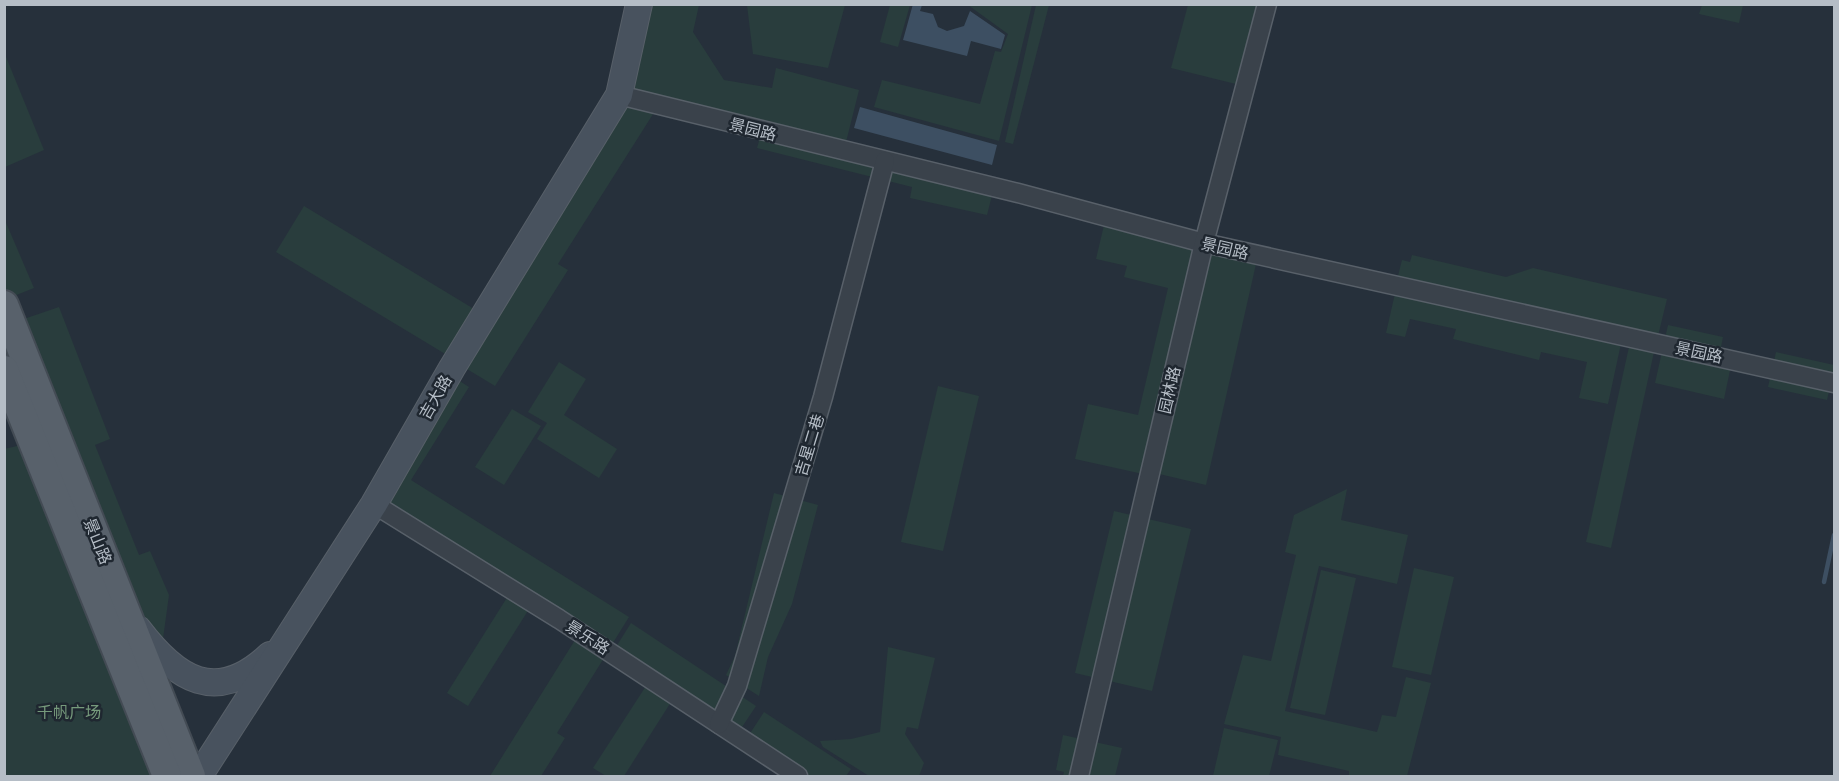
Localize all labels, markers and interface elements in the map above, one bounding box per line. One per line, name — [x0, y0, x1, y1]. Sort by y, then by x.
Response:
street label: 景园路 — [728, 115, 778, 144]
street label: 景园路 — [1200, 235, 1250, 262]
street label: 景园路 — [1674, 339, 1724, 366]
street label: 园林路 — [1156, 365, 1183, 415]
street label: 吉大路 — [416, 372, 455, 422]
street label: 吉星二巷 — [792, 412, 827, 478]
street label: 景山路 — [81, 516, 114, 567]
street label: 景乐路 — [563, 617, 612, 658]
park label: 千帆广场 — [37, 704, 101, 721]

